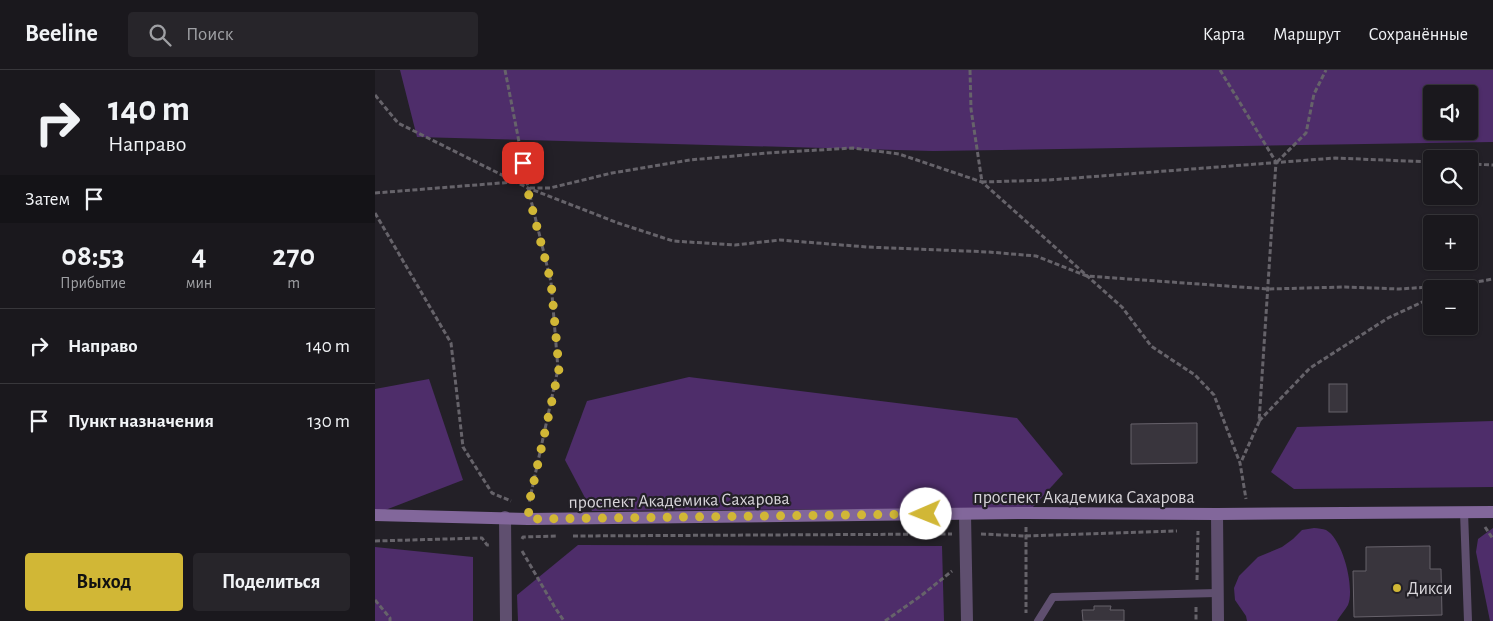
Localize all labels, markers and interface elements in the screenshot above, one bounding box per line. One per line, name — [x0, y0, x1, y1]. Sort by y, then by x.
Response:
search box — [128, 12, 478, 57]
icon: search — [146, 21, 174, 49]
text: Beeline — [25, 22, 98, 46]
text: Поиск — [186, 25, 233, 44]
text: Карта — [1203, 26, 1245, 44]
text: Маршрут — [1273, 26, 1341, 44]
text: Сохранённые — [1369, 26, 1468, 44]
map controls — [1423, 85, 1478, 335]
button: sound — [1423, 85, 1478, 140]
icon: right — [25, 90, 90, 155]
text: 140 m — [108, 92, 190, 127]
text: Направо — [108, 133, 186, 155]
pin — [502, 142, 544, 184]
icon: arrive — [509, 149, 537, 177]
button: search — [1423, 150, 1478, 205]
icon: arrive — [80, 185, 108, 213]
text: Затем — [25, 190, 70, 209]
button: + — [1423, 215, 1478, 270]
text: 08:53 — [61, 241, 124, 271]
text: 4 — [192, 241, 207, 271]
text: 270 — [272, 241, 315, 271]
text: Прибытие — [60, 275, 126, 291]
text: мин — [186, 275, 212, 291]
text: m — [287, 275, 300, 291]
button: − — [1423, 280, 1478, 335]
icon: right — [25, 332, 53, 360]
text: Направо — [68, 337, 138, 356]
text: 140 m — [306, 337, 350, 356]
icon: arrive — [25, 407, 53, 435]
text: Пункт назначения — [68, 412, 214, 431]
text: 130 m — [307, 412, 350, 431]
position arrow — [899, 487, 951, 539]
street label: проспект Академика Сахарова — [973, 489, 1195, 507]
street label: проспект Академика Сахарова — [568, 490, 790, 512]
button: Выход — [25, 553, 183, 611]
button: Поделиться — [193, 553, 350, 611]
place label: Дикси — [1407, 580, 1453, 598]
marker: Дикси — [1391, 582, 1403, 594]

